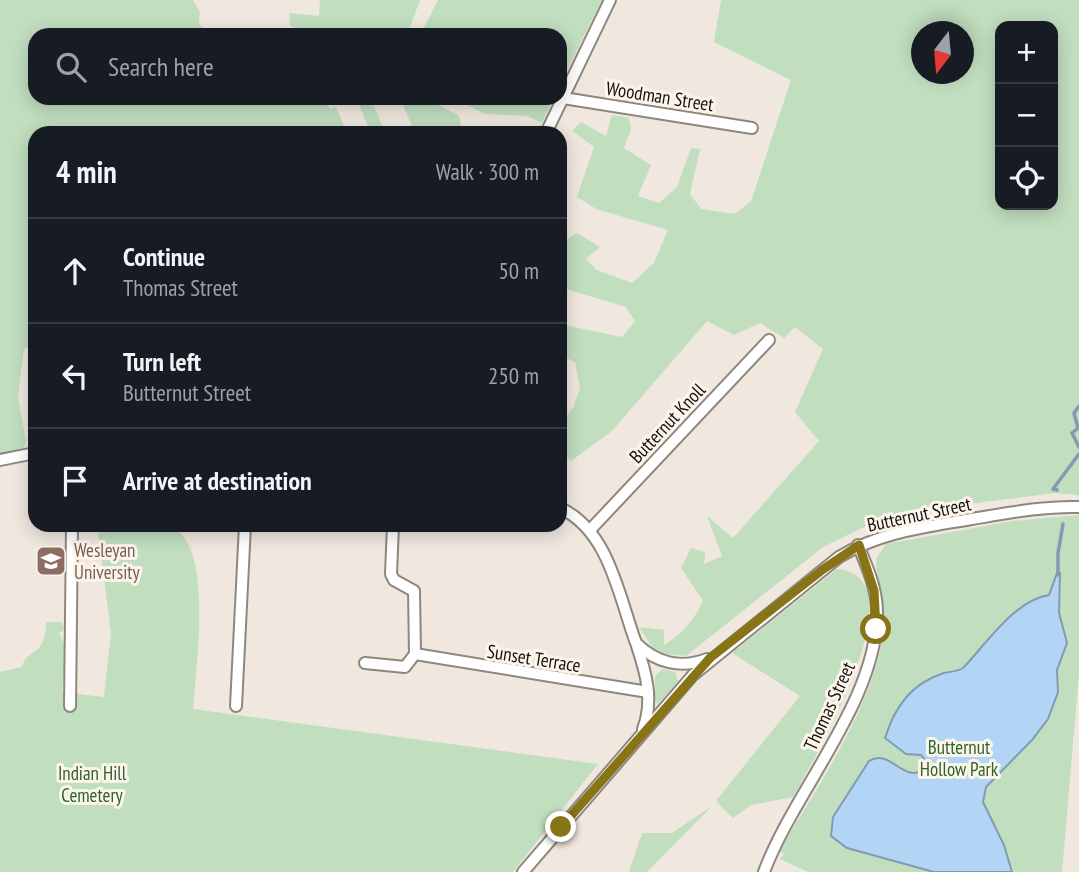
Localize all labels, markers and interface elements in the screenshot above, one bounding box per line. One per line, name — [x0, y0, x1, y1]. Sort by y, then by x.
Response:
north arrow — [911, 21, 974, 84]
map controls — [995, 21, 1058, 210]
button: + — [995, 21, 1058, 84]
search box — [28, 28, 567, 105]
icon: search — [52, 48, 90, 86]
text: Search here — [108, 50, 214, 83]
street label: Woodman Street — [605, 76, 716, 116]
button: − — [995, 84, 1058, 147]
button: locate — [995, 147, 1058, 210]
text: 4 min — [56, 152, 117, 191]
text: Walk · 300 m — [436, 157, 539, 186]
text: Continue — [123, 240, 205, 273]
icon: ahead — [56, 252, 94, 290]
text: 50 m — [498, 256, 539, 285]
text: Thomas Street — [123, 273, 238, 302]
text: Turn left — [123, 345, 201, 378]
icon: left — [56, 357, 94, 395]
text: 250 m — [488, 361, 539, 390]
text: Butternut Street — [123, 378, 251, 407]
street label: Butternut Knoll — [624, 378, 711, 468]
icon: arrive — [56, 462, 94, 500]
text: Arrive at destination — [123, 464, 312, 497]
street label: Butternut Street — [865, 491, 974, 537]
place label: Wesleyan University — [74, 538, 140, 584]
school or university icon: Wesleyan University — [34, 544, 68, 578]
route start — [860, 613, 891, 644]
street label: Sunset Terrace — [485, 639, 583, 677]
street label: Thomas Street — [798, 657, 860, 754]
park label: Butternut Hollow Park — [920, 735, 999, 781]
park label: Indian Hill Cemetery — [58, 761, 127, 807]
route end — [545, 811, 576, 842]

